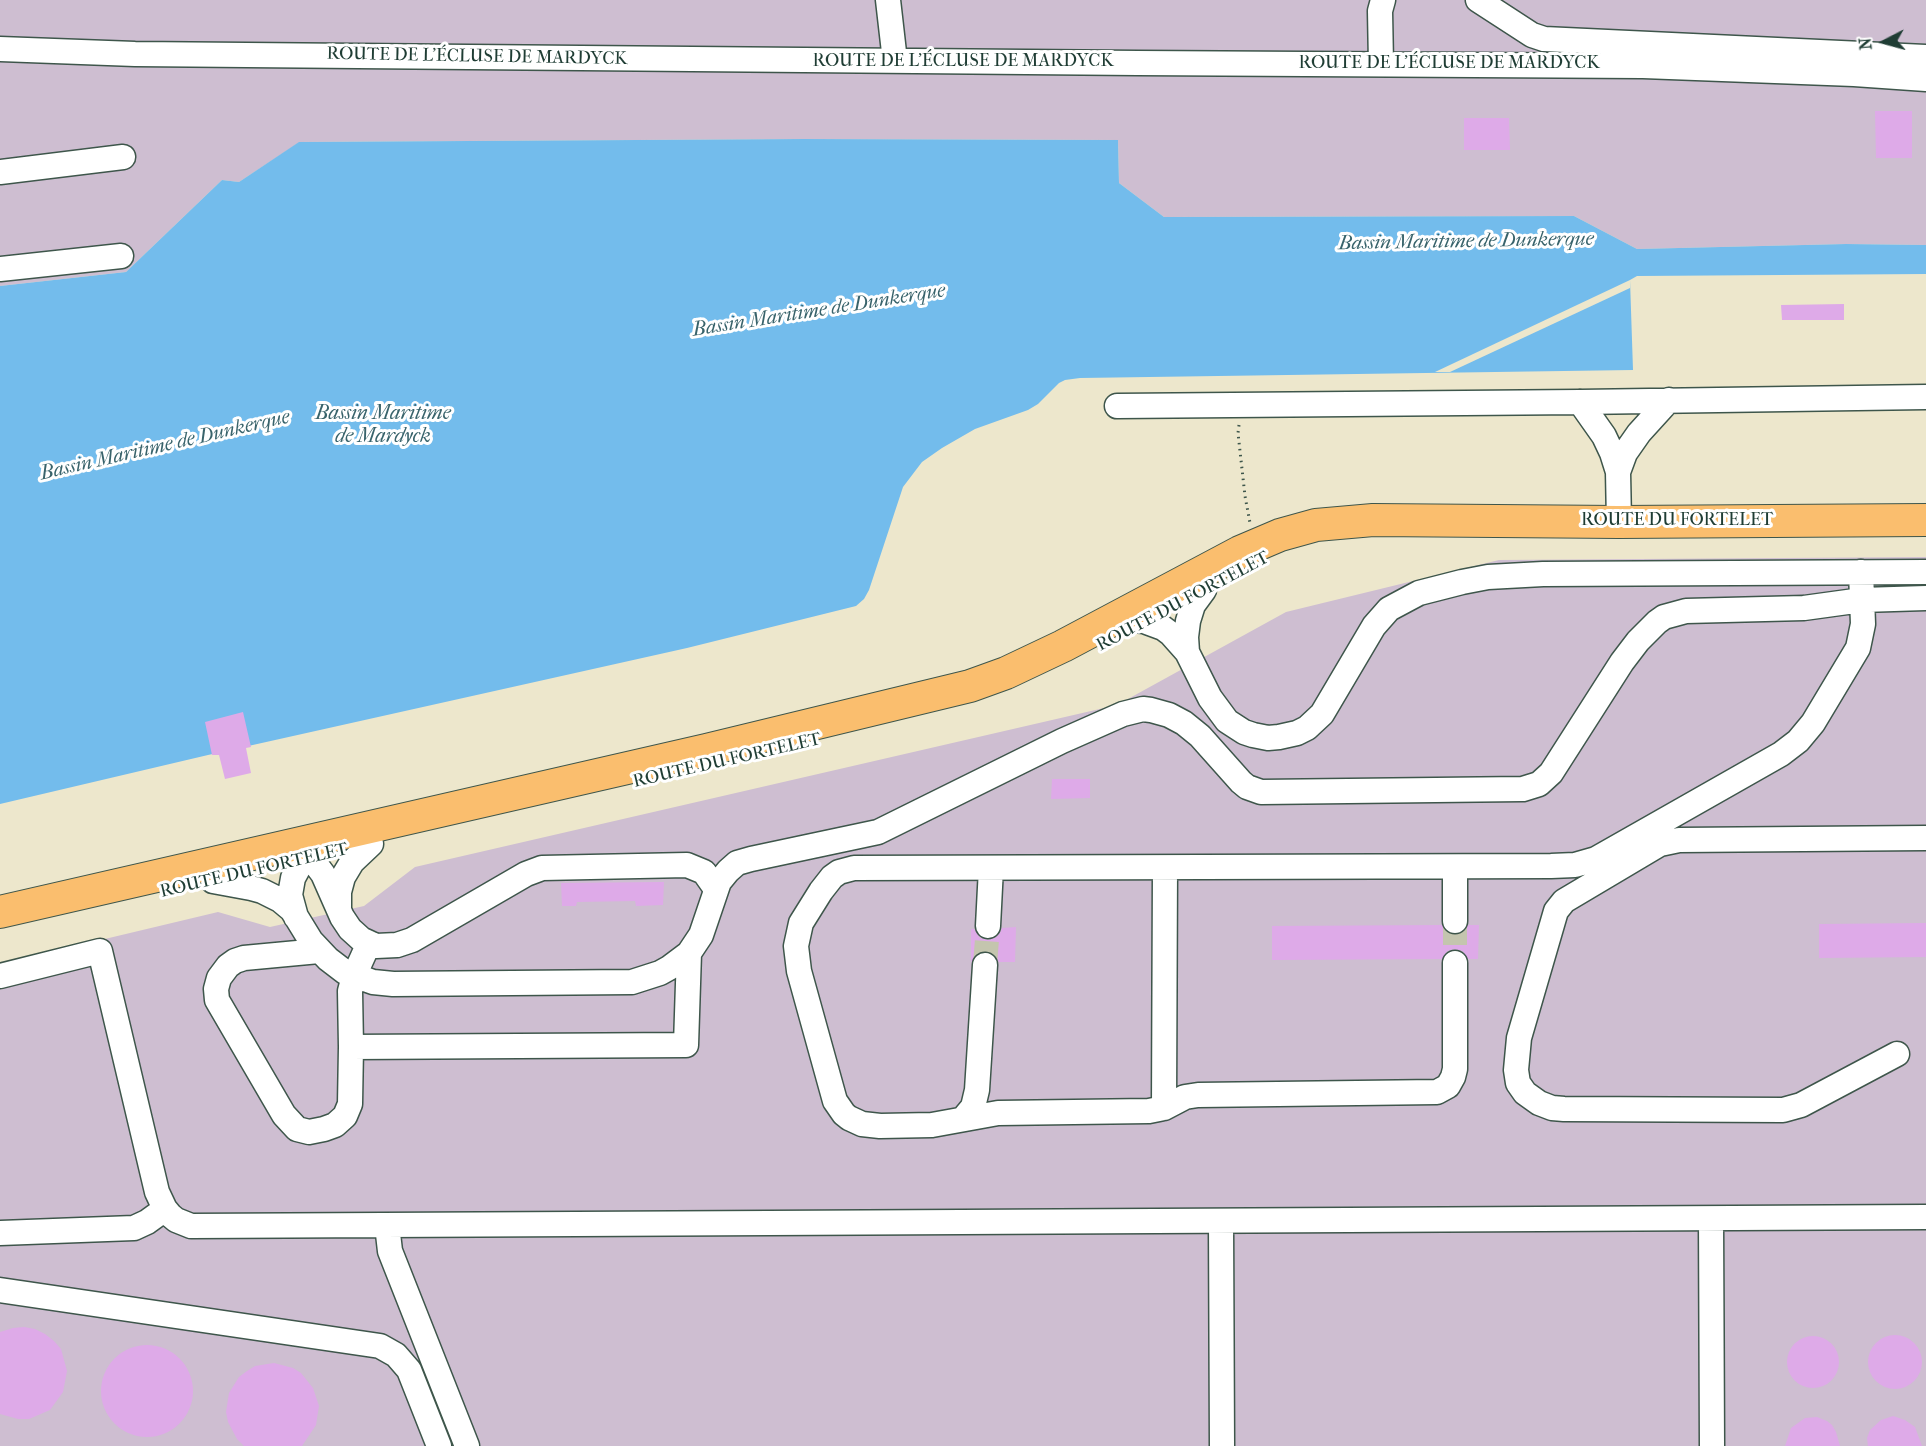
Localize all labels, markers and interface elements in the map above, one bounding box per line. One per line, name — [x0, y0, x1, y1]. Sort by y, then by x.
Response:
north arrow — [1854, 12, 1914, 72]
text: N — [1856, 37, 1876, 51]
street label: ROUTE DE L'ÉCLUSE DE MARDYCK — [326, 44, 628, 70]
street label: ROUTE DE L'ÉCLUSE DE MARDYCK — [813, 51, 1113, 73]
street label: ROUTE DE L'ÉCLUSE DE MARDYCK — [1299, 53, 1599, 75]
water label: Bassin Maritime de Dunkerque — [1338, 228, 1594, 256]
water label: Bassin Maritime de Dunkerque — [691, 279, 947, 343]
water label: Bassin Maritime de Mardyck — [315, 402, 451, 449]
water label: Bassin Maritime de Dunkerque — [38, 406, 292, 486]
street label: ROUTE DU FORTELET — [1581, 510, 1773, 532]
street label: ROUTE DU FORTELET — [1093, 547, 1273, 657]
street label: ROUTE DU FORTELET — [631, 729, 823, 793]
street label: ROUTE DU FORTELET — [158, 839, 350, 903]

